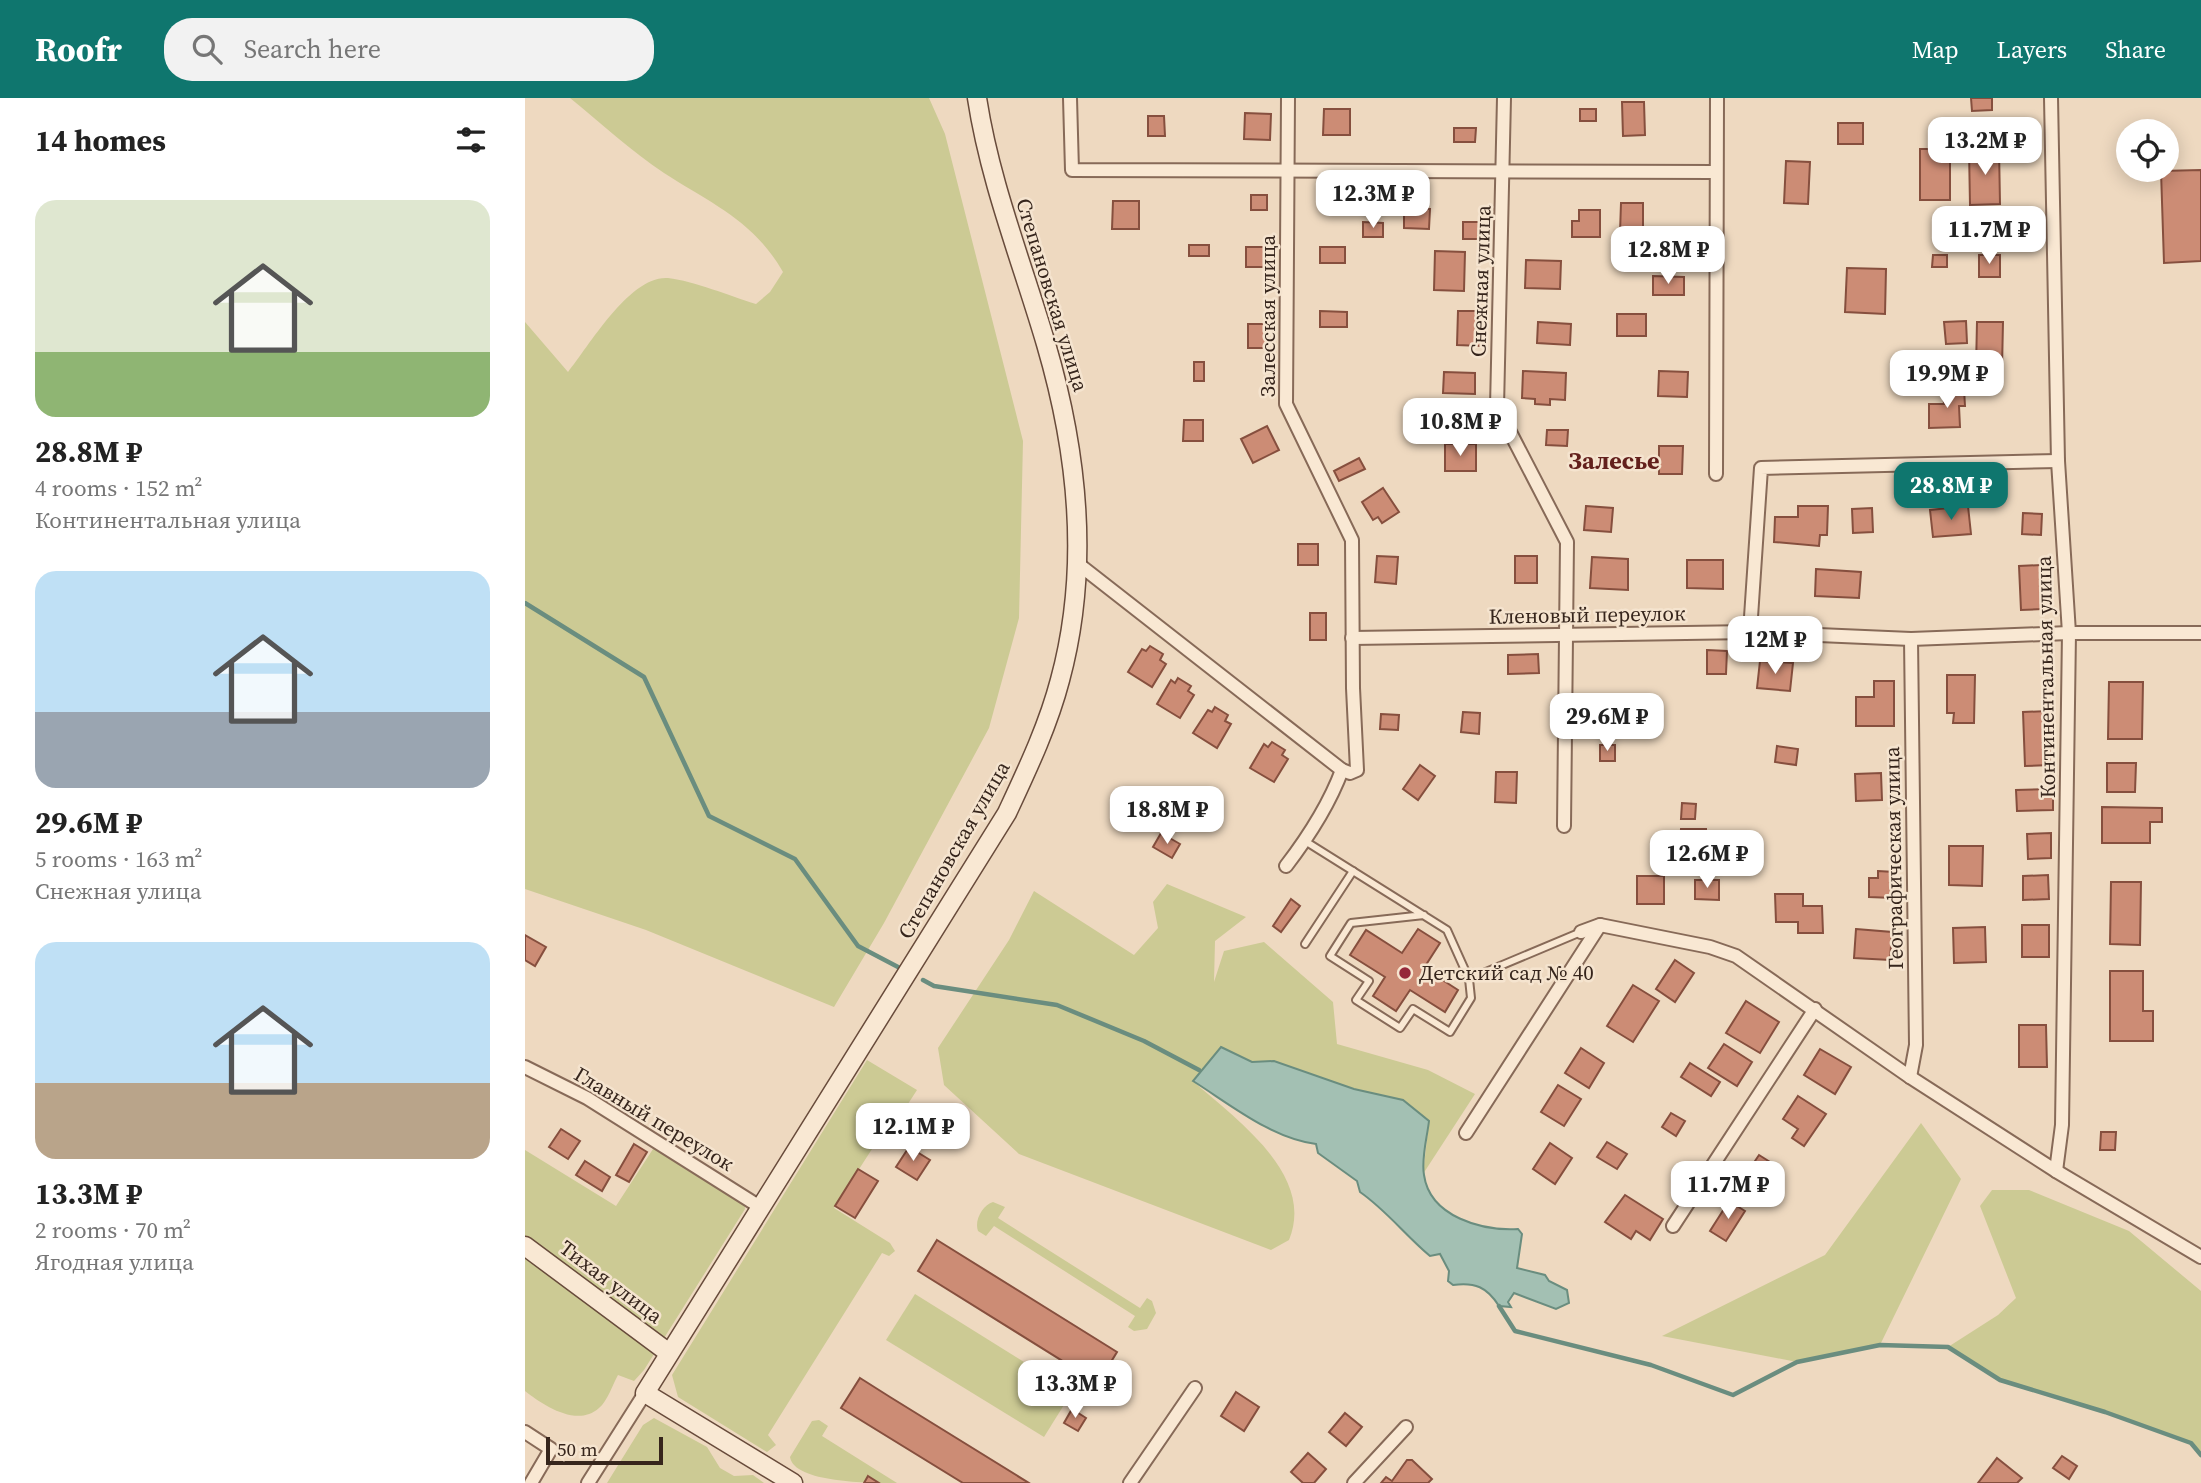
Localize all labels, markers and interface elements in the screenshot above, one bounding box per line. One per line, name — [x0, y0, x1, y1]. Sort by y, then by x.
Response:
search box — [164, 18, 654, 81]
text: Roofr — [35, 27, 122, 72]
icon: search — [188, 30, 226, 68]
text: Search here — [244, 31, 381, 67]
text: Map — [1912, 33, 1959, 66]
text: Layers — [1997, 33, 2067, 66]
text: Share — [2105, 33, 2166, 66]
pin: 13.2M ₽ — [1920, 118, 2050, 177]
map controls — [2116, 119, 2179, 182]
button: locate — [2116, 119, 2179, 182]
text: 14 homes — [35, 120, 166, 161]
icon: filters — [452, 121, 490, 159]
text: 13.2M ₽ — [1944, 124, 2026, 156]
pin: 12.3M ₽ — [1308, 170, 1438, 230]
text: 12.3M ₽ — [1332, 177, 1414, 209]
street label: Степановская улица — [1009, 195, 1096, 395]
street label: Снежная улица — [1463, 204, 1498, 357]
pin: 11.7M ₽ — [1924, 206, 2054, 266]
text: 11.7M ₽ — [1948, 213, 2030, 245]
pin: 12.8M ₽ — [1603, 226, 1733, 286]
text: 12.8M ₽ — [1627, 233, 1709, 265]
street label: Залесская улица — [1253, 234, 1282, 397]
icon: home — [200, 245, 326, 371]
pin: 19.9M ₽ — [1882, 350, 2012, 410]
text: 19.9M ₽ — [1906, 357, 1988, 389]
pin: 10.8M ₽ — [1395, 398, 1525, 458]
text: 10.8M ₽ — [1419, 405, 1501, 437]
text: 28.8M ₽ — [35, 431, 142, 472]
district label: Залесье — [1569, 444, 1659, 477]
pin: 28.8M ₽ — [1886, 462, 2016, 522]
text: 28.8M ₽ — [1910, 469, 1992, 501]
text: 4 rooms · 152 m² — [35, 472, 202, 504]
text: Континентальная улица — [35, 504, 301, 536]
street label: Континентальная улица — [2029, 555, 2062, 799]
street label: Кленовый переулок — [1488, 598, 1686, 631]
icon: home — [200, 616, 326, 742]
pin: 12M ₽ — [1726, 616, 1824, 676]
text: 12M ₽ — [1744, 623, 1806, 655]
pin: 29.6M ₽ — [1542, 694, 1672, 753]
text: 29.6M ₽ — [1566, 700, 1648, 732]
street label: Географическая улица — [1877, 746, 1910, 970]
street label: Степановская улица — [891, 755, 1016, 944]
pin: 18.8M ₽ — [1102, 786, 1232, 846]
text: 18.8M ₽ — [1126, 793, 1208, 825]
text: 29.6M ₽ — [35, 802, 142, 843]
pin: 12.6M ₽ — [1642, 830, 1772, 890]
text: 12.6M ₽ — [1666, 837, 1748, 869]
text: 5 rooms · 163 m² — [35, 843, 202, 875]
text: Снежная улица — [35, 875, 202, 907]
place label: Детский сад № 40 — [1419, 958, 1594, 987]
marker: Детский сад № 40 — [1397, 965, 1413, 981]
icon: home — [200, 987, 326, 1113]
street label: Главный переулок — [569, 1059, 740, 1178]
pin: 12.1M ₽ — [848, 1104, 978, 1163]
text: 12.1M ₽ — [872, 1110, 954, 1142]
pin: 11.7M ₽ — [1663, 1162, 1793, 1221]
text: 11.7M ₽ — [1687, 1168, 1769, 1200]
text: 13.3M ₽ — [35, 1173, 142, 1214]
text: 2 rooms · 70 m² — [35, 1214, 191, 1246]
street label: Тихая улица — [554, 1233, 669, 1330]
text: Ягодная улица — [35, 1246, 194, 1278]
pin: 13.3M ₽ — [1010, 1360, 1140, 1420]
text: 13.3M ₽ — [1034, 1367, 1116, 1399]
scale bar — [546, 1434, 663, 1466]
text: 50 m — [557, 1436, 598, 1462]

